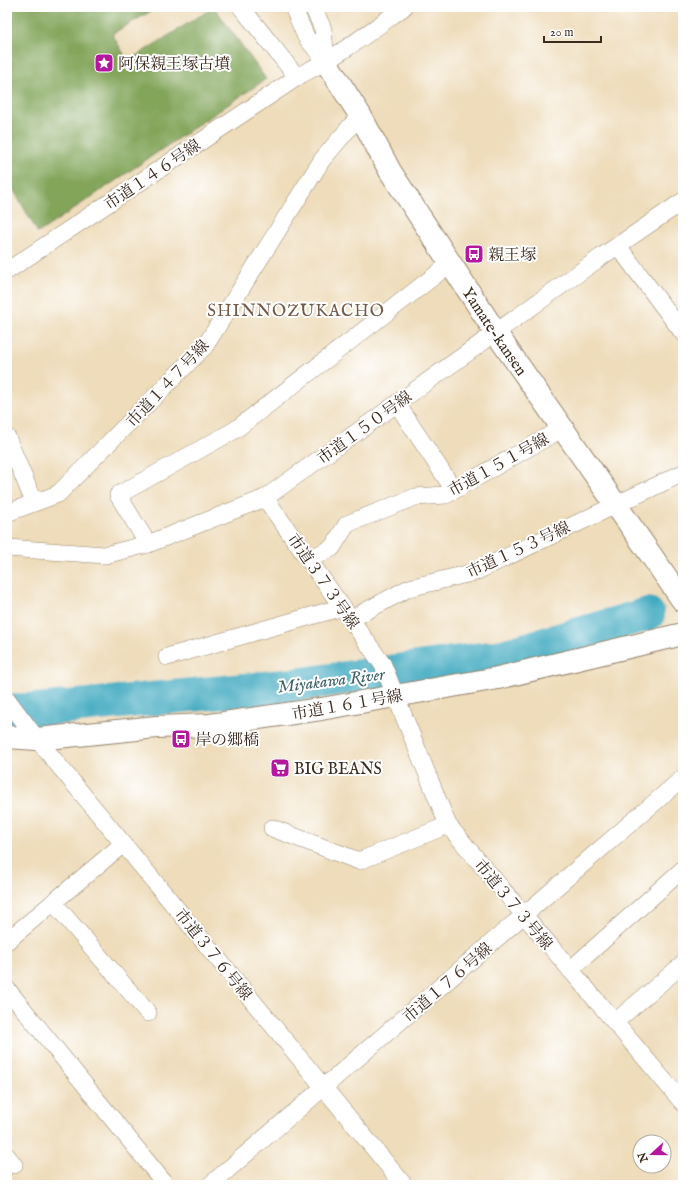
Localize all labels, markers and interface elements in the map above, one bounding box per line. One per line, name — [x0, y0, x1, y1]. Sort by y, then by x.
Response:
scale bar — [544, 18, 601, 44]
text: 20 m — [550, 25, 573, 40]
place icon: 阿保親王塚古墳 — [93, 52, 115, 74]
place label: 阿保親王塚古墳 — [118, 55, 230, 75]
street label: 市道１４６号線 — [101, 136, 205, 215]
bus stop icon: 親王塚 — [463, 243, 485, 265]
place label: 親王塚 — [488, 246, 536, 266]
street label: Yamate-kansen — [457, 284, 531, 381]
district label: SHINNOZUKACHO — [207, 301, 385, 322]
street label: 市道１４７号線 — [123, 337, 214, 432]
street label: 市道１５０号線 — [314, 388, 416, 470]
street label: 市道１５１号線 — [445, 430, 553, 502]
street label: 市道１５３号線 — [464, 518, 574, 584]
street label: 市道３７３号線 — [282, 531, 363, 634]
water label: Miyakawa River — [276, 664, 387, 698]
street label: 市道１６１号線 — [290, 686, 404, 726]
bus stop icon: 岸の郷橋 — [170, 728, 192, 750]
place label: 岸の郷橋 — [195, 731, 259, 751]
supermarket icon: BIG BEANS — [269, 757, 291, 779]
place label: BIG BEANS — [294, 760, 382, 780]
street label: 市道３７３号線 — [469, 856, 556, 955]
street label: 市道３７６号線 — [169, 905, 255, 1005]
street label: 市道１７６号線 — [399, 939, 497, 1028]
north arrow — [632, 1134, 672, 1174]
text: N — [635, 1150, 652, 1165]

